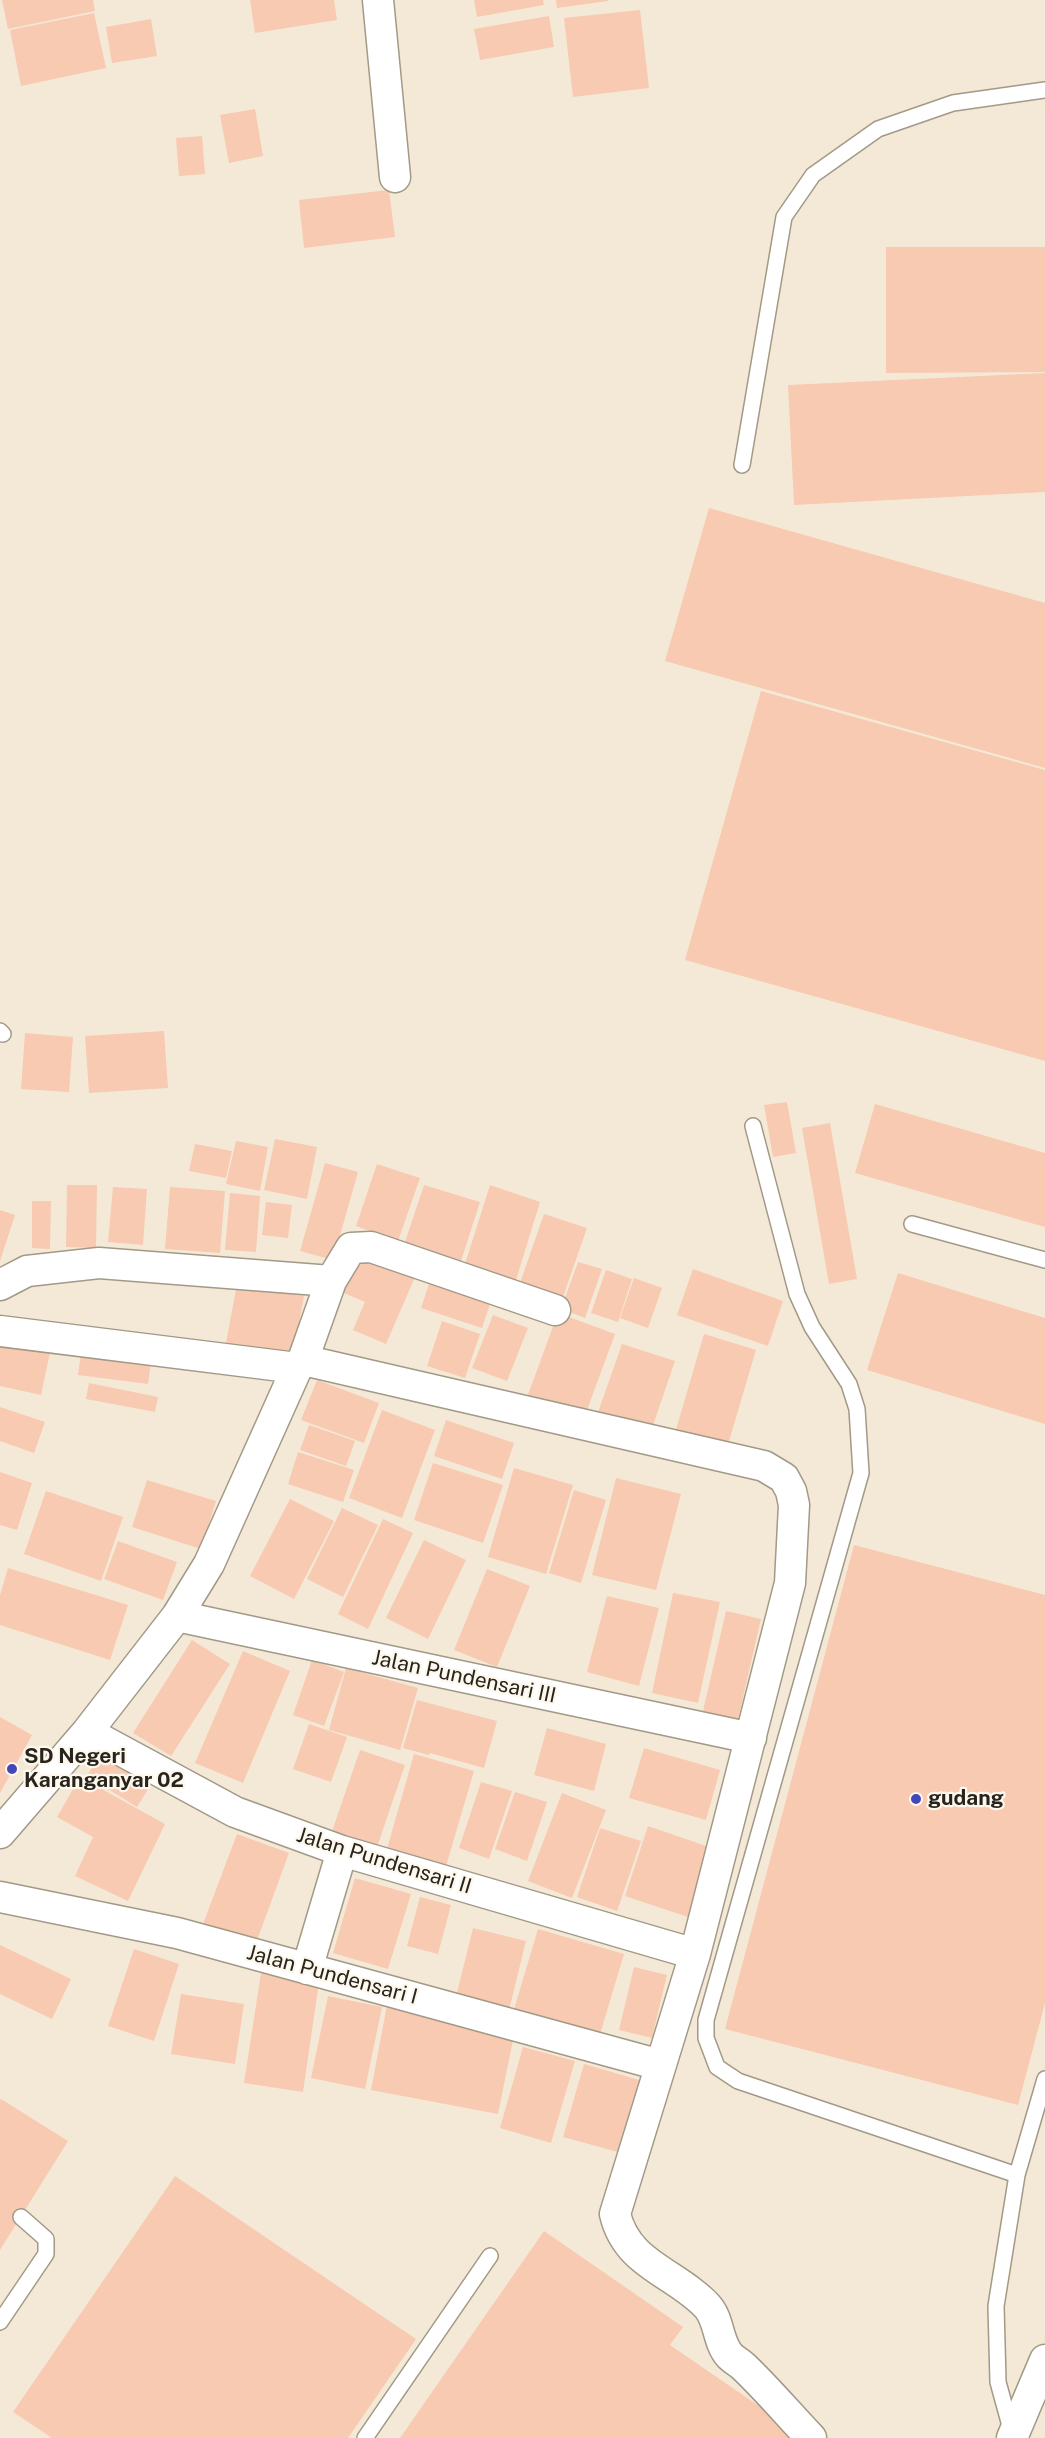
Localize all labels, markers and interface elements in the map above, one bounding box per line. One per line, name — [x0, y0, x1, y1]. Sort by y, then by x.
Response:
street label: Jalan Pundensari III — [370, 1645, 558, 1709]
place label: SD Negeri Karanganyar 02 — [24, 1744, 184, 1794]
marker: SD Negeri Karanganyar 02 — [5, 1762, 19, 1776]
place label: gudang — [928, 1786, 1004, 1812]
marker: gudang — [909, 1792, 923, 1806]
street label: Jalan Pundensari II — [293, 1822, 475, 1900]
street label: Jalan Pundensari I — [244, 1940, 420, 2010]

